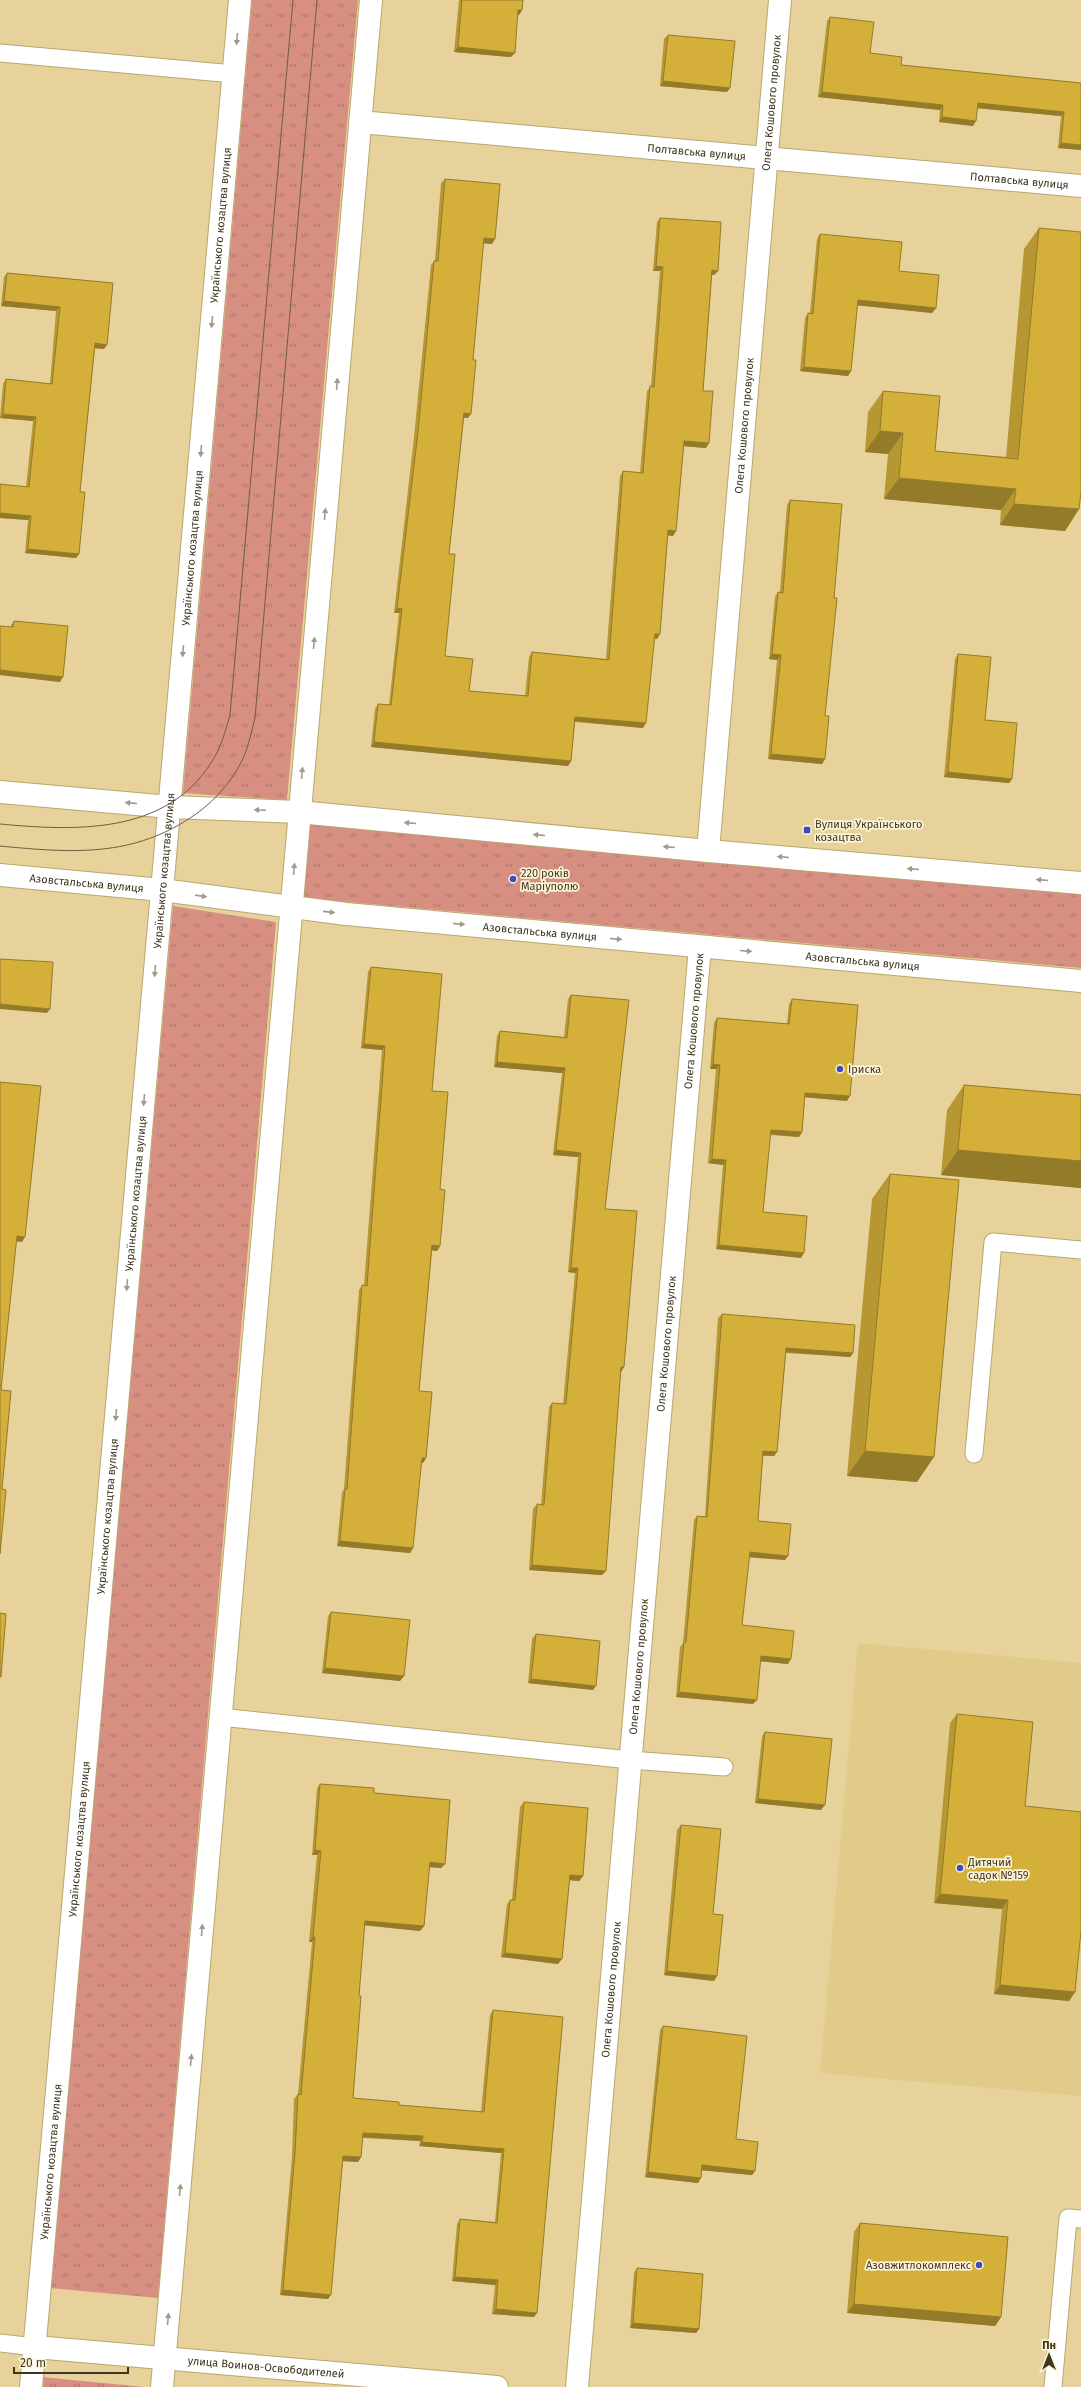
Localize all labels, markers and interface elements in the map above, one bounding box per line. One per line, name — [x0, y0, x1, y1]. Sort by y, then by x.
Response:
one-way arrow — [233, 33, 240, 45]
street label: Олега Кошового провулок — [760, 34, 784, 171]
street label: Полтавська вулиця — [647, 142, 747, 163]
street label: Українського козацтва вулиця — [207, 147, 234, 304]
street label: Полтавська вулиця — [969, 170, 1069, 192]
one-way arrow — [209, 316, 215, 328]
street label: Олега Кошового провулок — [732, 357, 757, 494]
one-way arrow — [333, 378, 340, 390]
one-way arrow — [197, 445, 204, 457]
street label: Українського козацтва вулиця — [179, 470, 206, 627]
one-way arrow — [322, 508, 329, 520]
one-way arrow — [310, 637, 317, 649]
one-way arrow — [180, 644, 186, 657]
one-way arrow — [299, 767, 306, 779]
street label: Українського козацтва вулиця — [151, 792, 178, 949]
one-way arrow — [125, 800, 137, 807]
one-way arrow — [254, 807, 266, 814]
place label: Вулиця Українського козацтва — [815, 818, 923, 844]
one-way arrow — [404, 819, 416, 826]
marker: Вулиця Українського козацтва — [802, 825, 812, 835]
one-way arrow — [533, 831, 545, 838]
one-way arrow — [663, 844, 675, 850]
one-way arrow — [777, 854, 789, 861]
one-way arrow — [290, 863, 297, 875]
one-way arrow — [907, 865, 919, 872]
place label: 220 років Маріуполю — [521, 867, 579, 893]
street label: Азовстальська вулиця — [29, 872, 144, 895]
marker: 220 років Маріуполю — [508, 874, 518, 884]
one-way arrow — [1036, 876, 1048, 883]
one-way arrow — [194, 893, 207, 899]
one-way arrow — [323, 909, 335, 916]
one-way arrow — [453, 921, 465, 928]
street label: Азовстальська вулиця — [482, 921, 597, 944]
one-way arrow — [610, 936, 622, 942]
one-way arrow — [739, 947, 752, 954]
street label: Азовстальська вулиця — [805, 950, 920, 973]
street label: Олега Кошового провулок — [682, 952, 707, 1090]
one-way arrow — [151, 965, 158, 977]
place label: Іриска — [848, 1063, 881, 1076]
marker: Іриска — [835, 1064, 845, 1074]
one-way arrow — [140, 1094, 147, 1106]
street label: Українського козацтва вулиця — [123, 1115, 149, 1272]
street label: Олега Кошового провулок — [654, 1275, 679, 1413]
one-way arrow — [124, 1279, 131, 1291]
one-way arrow — [113, 1409, 120, 1421]
street label: Українського козацтва вулиця — [94, 1438, 121, 1595]
street label: Олега Кошового провулок — [627, 1598, 651, 1735]
street label: Українського козацтва вулиця — [66, 1761, 93, 1918]
place label: Дитячий садок №159 — [967, 1856, 1029, 1882]
marker: Дитячий садок №159 — [955, 1863, 965, 1873]
street label: Олега Кошового провулок — [599, 1921, 624, 2058]
one-way arrow — [198, 1924, 205, 1936]
one-way arrow — [187, 2054, 194, 2066]
street label: Українського козацтва вулиця — [38, 2083, 65, 2240]
one-way arrow — [176, 2183, 183, 2196]
place label: Азовжитлокомплекс — [866, 2259, 971, 2272]
marker: Азовжитлокомплекс — [974, 2260, 984, 2270]
one-way arrow — [165, 2313, 172, 2325]
north arrow — [1029, 2335, 1069, 2375]
text: Пн — [1042, 2339, 1056, 2352]
scale bar — [14, 2349, 128, 2375]
street label: улица Воинов-Освободителей — [187, 2354, 345, 2381]
text: 20 m — [20, 2356, 46, 2370]

